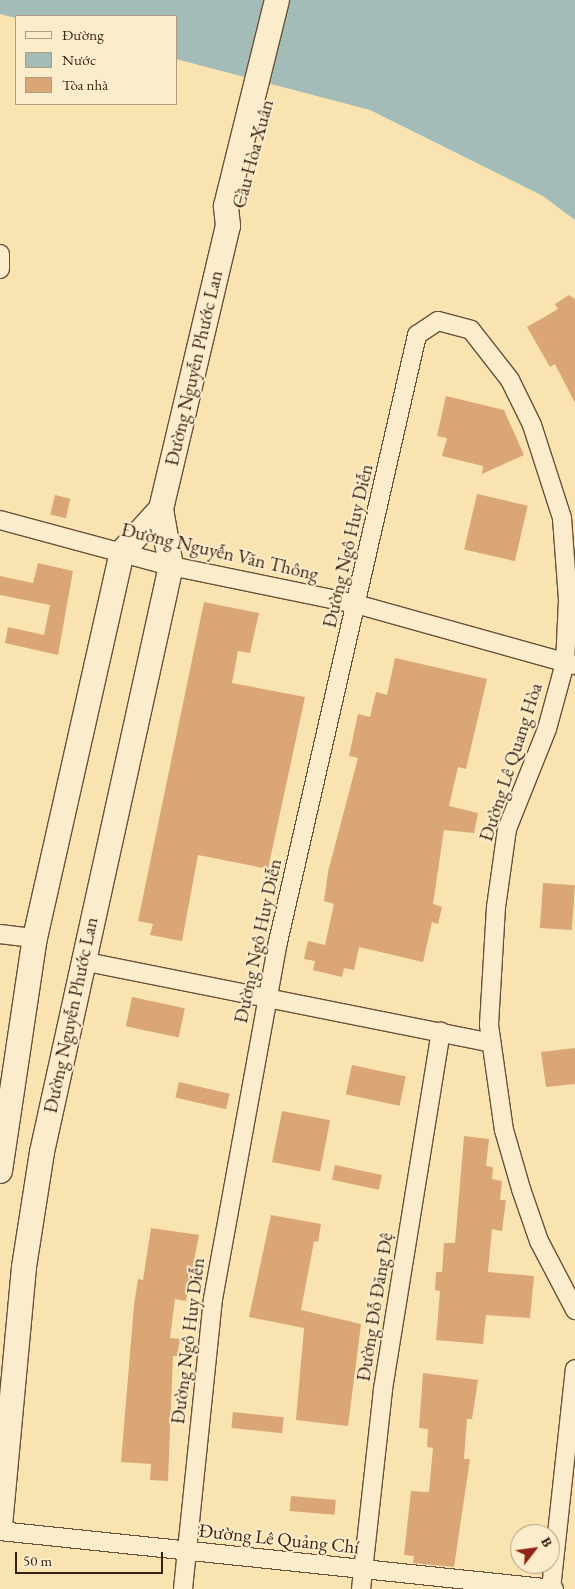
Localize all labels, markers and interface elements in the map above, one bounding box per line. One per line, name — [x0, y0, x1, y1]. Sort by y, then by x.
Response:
legend — [15, 15, 178, 105]
text: Đường — [62, 25, 104, 44]
text: Nước — [62, 50, 96, 69]
text: Tòa nhà — [62, 75, 108, 94]
street label: Cầu Hòa Xuân — [228, 97, 278, 211]
street label: Đường Nguyễn Phước Lan — [160, 268, 228, 468]
street label: Đường Ngô Huy Diễn — [318, 462, 378, 630]
street label: Đường Nguyễn Văn Thông — [119, 518, 321, 586]
street label: Đường Lê Quang Hòa — [475, 680, 547, 844]
street label: Đường Ngô Huy Diễn — [229, 857, 287, 1025]
street label: Đường Nguyễn Phước Lan — [39, 915, 103, 1115]
street label: Đường Đỗ Đăng Đệ — [352, 1231, 398, 1383]
street label: Đường Ngô Huy Diễn — [166, 1257, 210, 1425]
street label: Đường Lê Quảng Chí — [198, 1519, 360, 1559]
north arrow — [510, 1524, 560, 1574]
text: B — [537, 1534, 557, 1550]
scale bar — [18, 1542, 165, 1574]
text: 50 m — [23, 1551, 52, 1570]

